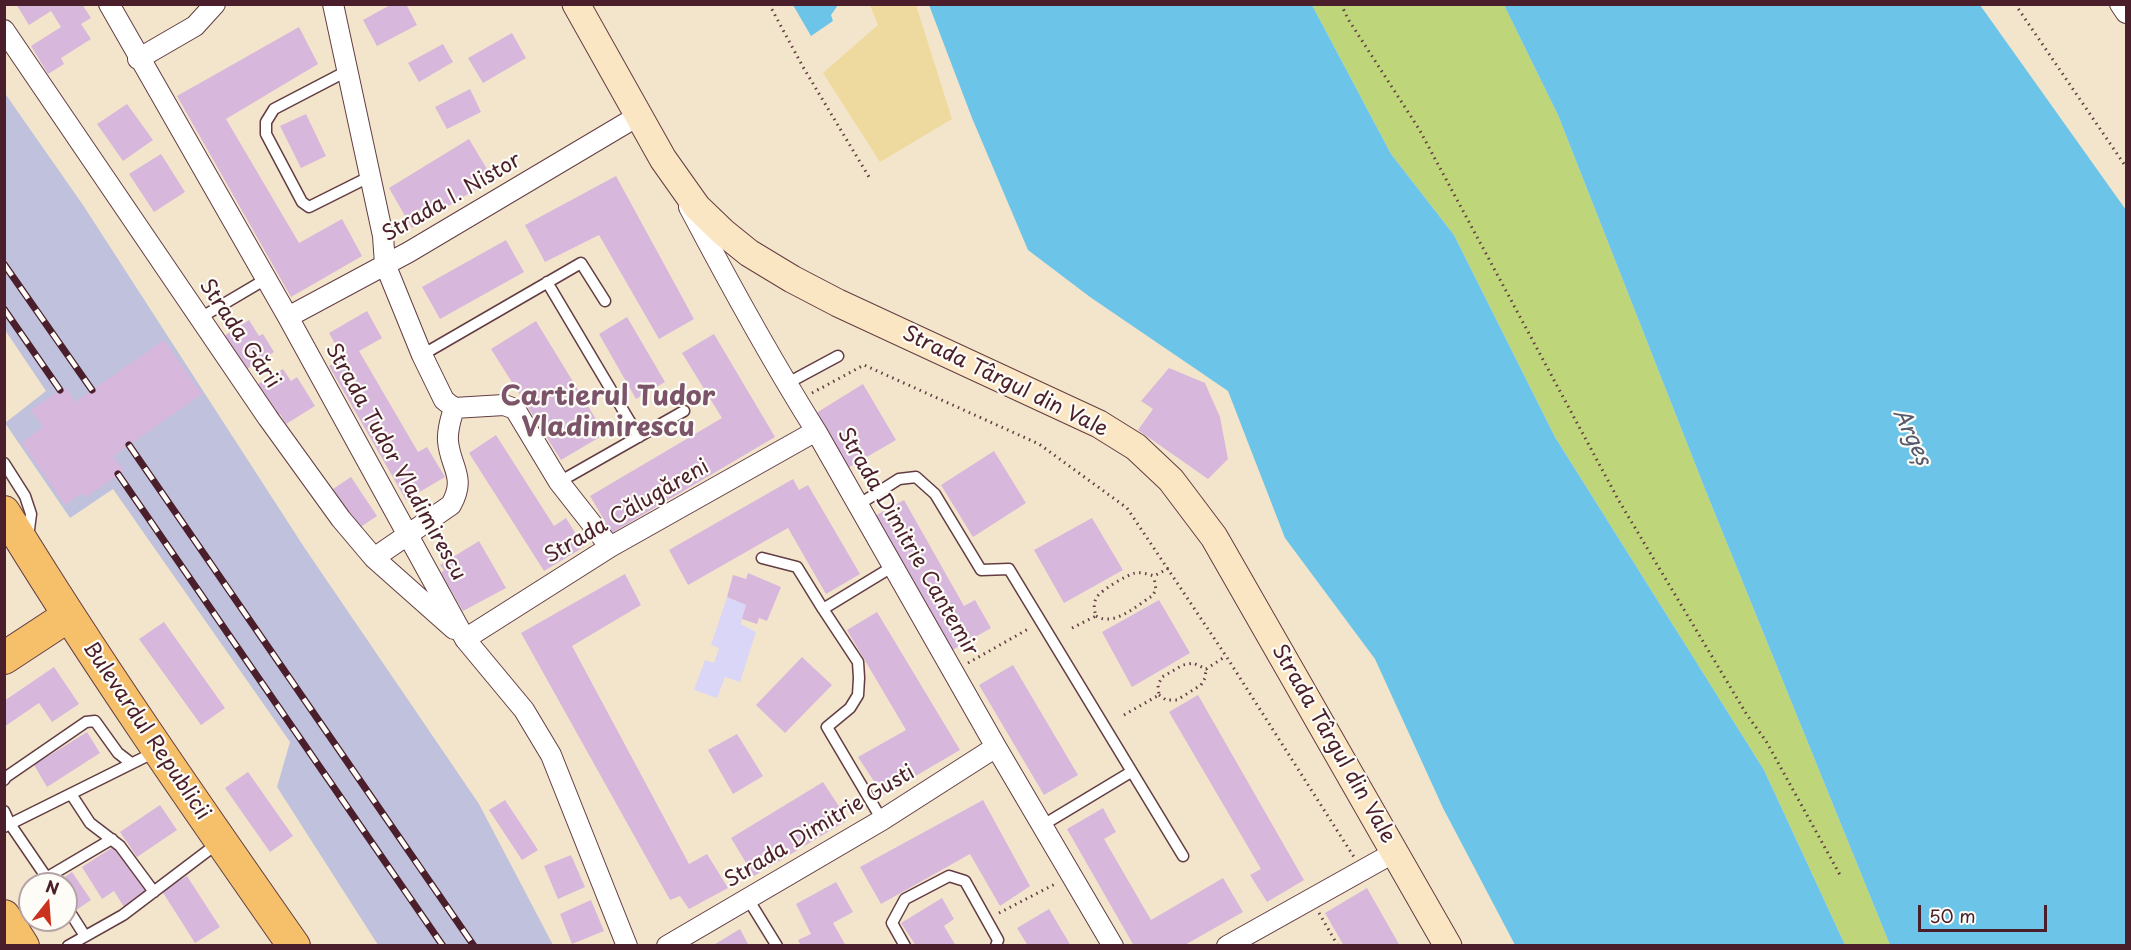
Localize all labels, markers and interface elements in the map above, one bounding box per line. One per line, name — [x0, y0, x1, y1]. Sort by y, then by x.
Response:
street label: Strada I. Nistor — [378, 148, 526, 248]
street label: Strada Gării — [193, 274, 285, 394]
street label: Strada Târgul din Vale — [898, 321, 1112, 443]
street label: Strada Tudor Vladimirescu — [319, 339, 471, 585]
district label: Cartierul Tudor Vladimirescu — [501, 382, 715, 445]
water label: Argeș — [1886, 404, 1936, 470]
street label: Strada Dimitrie Cantemir — [831, 423, 983, 661]
street label: Strada Călugăreni — [540, 455, 714, 569]
street label: Bulevardul Republicii — [77, 637, 215, 825]
street label: Strada Târgul din Vale — [1266, 640, 1400, 848]
street label: Strada Dimitrie Gusti — [720, 760, 920, 894]
north arrow — [18, 872, 78, 932]
text: N — [43, 873, 62, 900]
scale bar — [1921, 893, 2050, 931]
text: 50 m — [1929, 902, 1976, 929]

